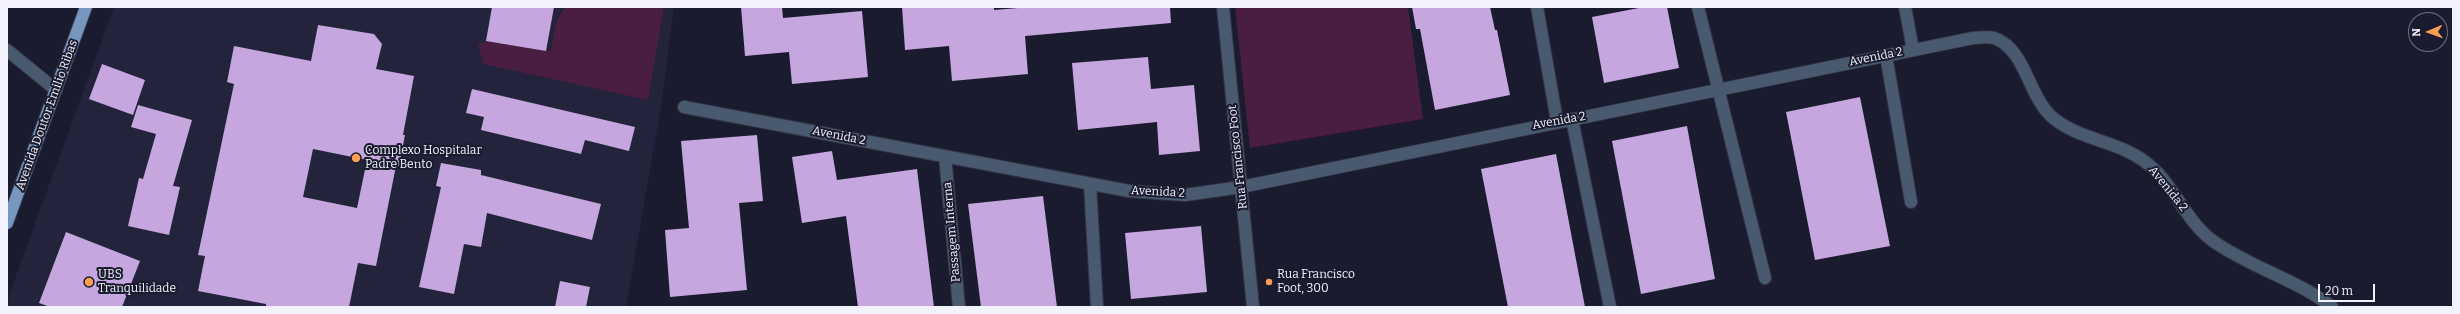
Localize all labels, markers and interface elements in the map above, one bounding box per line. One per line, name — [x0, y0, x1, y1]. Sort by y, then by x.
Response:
north arrow — [2408, 12, 2448, 52]
text: N — [2410, 28, 2423, 37]
street label: Avenida Doutor Emilio Ribas — [13, 38, 81, 192]
street label: Avenida 2 — [1848, 45, 1904, 69]
street label: Rua Francisco Foot — [1225, 104, 1251, 210]
street label: Avenida 2 — [1531, 109, 1587, 133]
street label: Avenida 2 — [811, 124, 867, 148]
place label: Complexo Hospitalar Padre Bento — [365, 144, 482, 172]
marker: Complexo Hospitalar Padre Bento — [350, 152, 362, 164]
street label: Avenida 2 — [2145, 163, 2191, 215]
street label: Passagem Interna — [940, 181, 964, 283]
street label: Avenida 2 — [1131, 183, 1185, 201]
place label: UBS Tranquilidade — [98, 268, 176, 296]
place label: Rua Francisco Foot, 300 — [1277, 268, 1355, 296]
marker: UBS Tranquilidade — [83, 276, 95, 288]
scale bar — [2320, 276, 2377, 302]
marker: Rua Francisco Foot, 300 — [1264, 277, 1274, 287]
text: 20 m — [2325, 284, 2353, 298]

